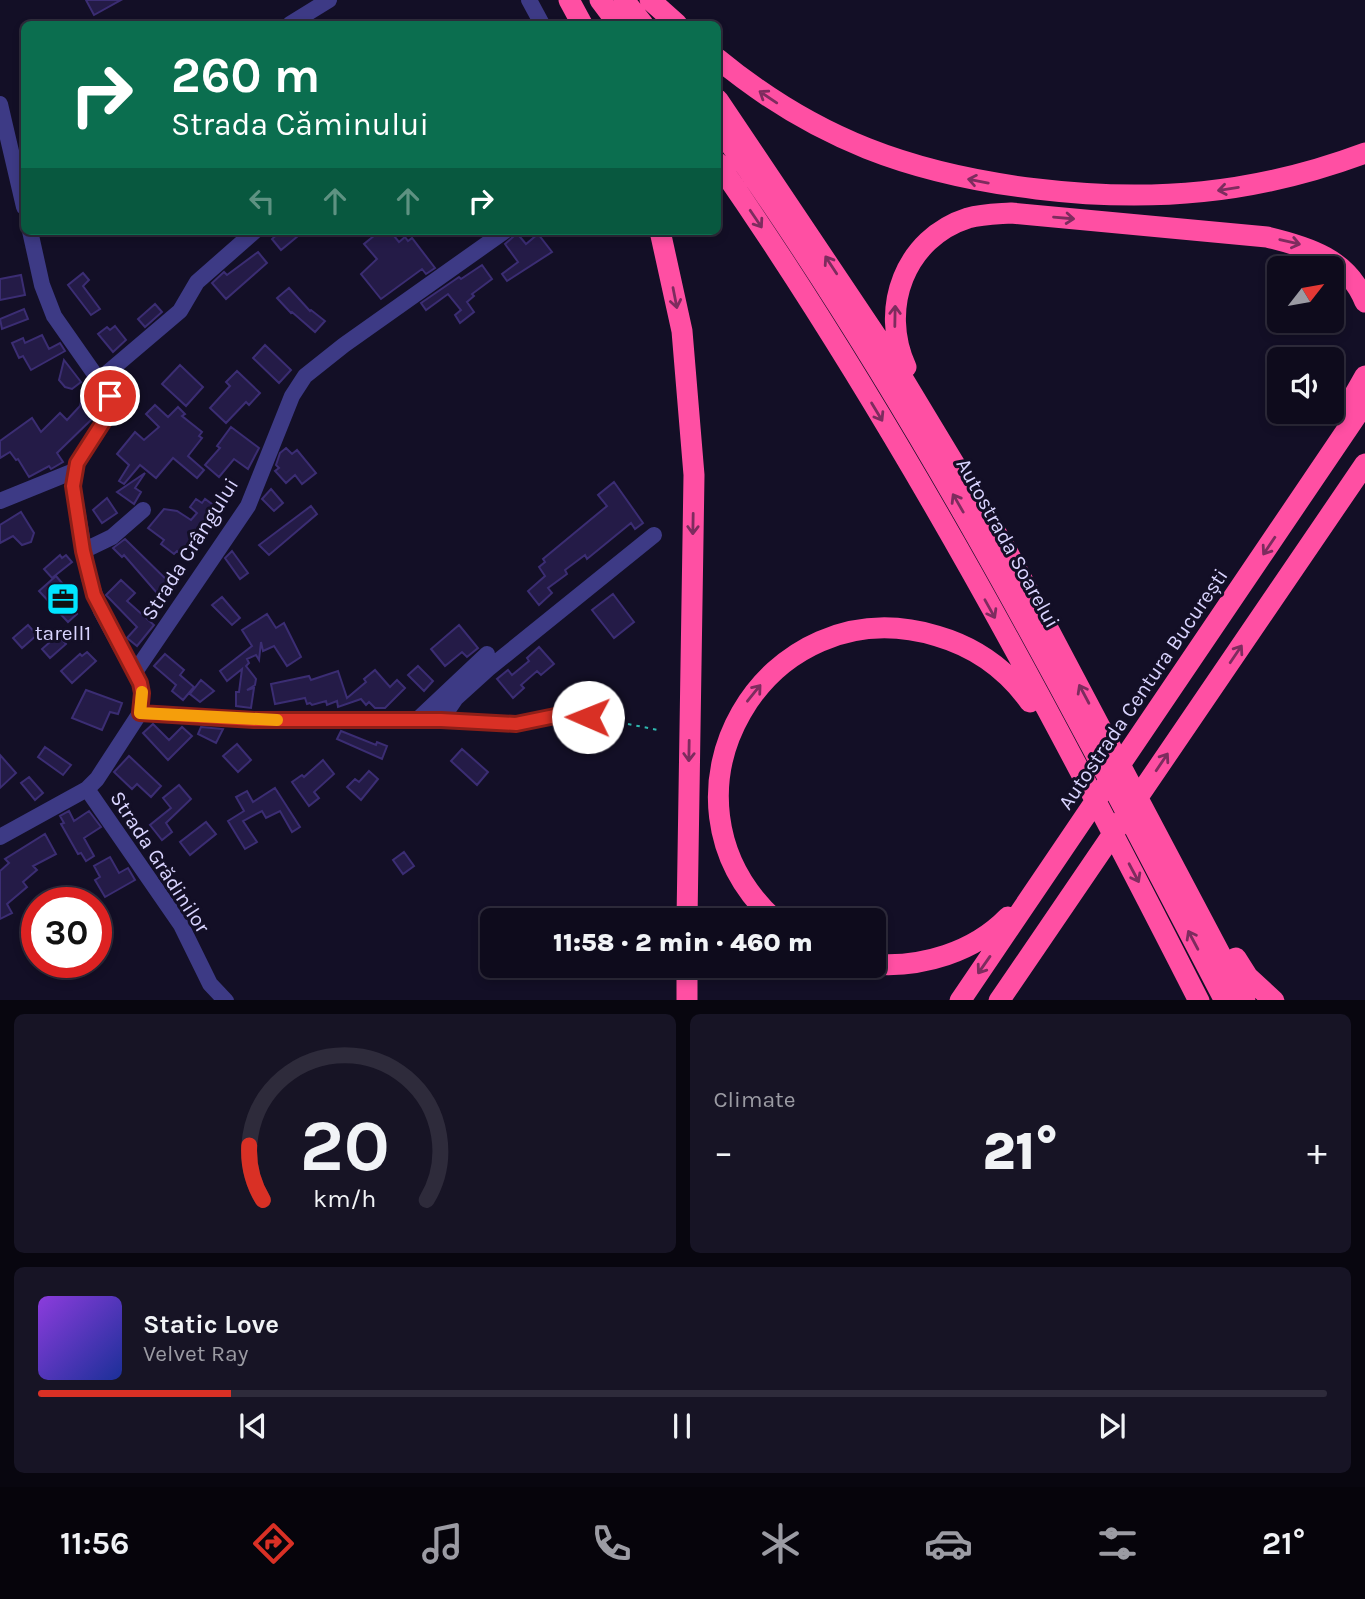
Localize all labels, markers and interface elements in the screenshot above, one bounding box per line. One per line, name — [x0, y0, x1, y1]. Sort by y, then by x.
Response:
text: 260 m — [171, 47, 320, 104]
icon: right — [56, 49, 147, 140]
one-way arrow — [759, 90, 779, 104]
text: Strada Căminului — [171, 106, 429, 143]
one-way arrow — [967, 174, 990, 187]
icon: left — [243, 182, 281, 220]
icon: ahead — [316, 182, 354, 220]
icon: ahead — [389, 182, 427, 220]
icon: right — [462, 182, 500, 220]
one-way arrow — [1218, 183, 1240, 196]
one-way arrow — [749, 209, 763, 229]
one-way arrow — [1052, 212, 1075, 225]
one-way arrow — [1278, 236, 1301, 250]
one-way arrow — [824, 256, 838, 275]
north arrow — [1267, 256, 1344, 332]
map controls — [1267, 256, 1344, 424]
one-way arrow — [669, 286, 683, 308]
one-way arrow — [888, 305, 902, 328]
button: sound — [1267, 347, 1344, 424]
pin — [80, 366, 140, 426]
icon: arrive — [91, 377, 129, 415]
one-way arrow — [870, 401, 884, 421]
street label: Autostrada Soarelui — [951, 454, 1065, 632]
street label: Strada Crângului — [137, 474, 243, 624]
one-way arrow — [951, 494, 965, 514]
one-way arrow — [686, 512, 699, 535]
one-way arrow — [1262, 535, 1276, 555]
street label: Autostrada Centura București — [1053, 564, 1233, 814]
office icon: tarell1 — [44, 580, 82, 618]
one-way arrow — [984, 598, 997, 619]
place label: tarell1 — [35, 621, 91, 645]
one-way arrow — [1229, 645, 1243, 664]
position arrow — [551, 680, 625, 754]
one-way arrow — [746, 684, 762, 702]
one-way arrow — [1077, 684, 1091, 705]
one-way arrow — [682, 740, 696, 763]
one-way arrow — [1155, 753, 1169, 772]
street label: Strada Grădinilor — [105, 787, 215, 938]
one-way arrow — [1127, 863, 1141, 883]
speed limit sign: 30 — [21, 887, 112, 978]
text: 11:58 · 2 min · 460 m — [553, 927, 813, 958]
one-way arrow — [1186, 930, 1200, 951]
one-way arrow — [977, 955, 991, 974]
text: Climate — [714, 1086, 796, 1113]
text: 20 — [300, 1103, 390, 1188]
text: 21° — [982, 1121, 1058, 1182]
text: − — [714, 1130, 733, 1175]
text: + — [1307, 1130, 1327, 1175]
text: km/h — [313, 1183, 376, 1212]
text: Static Love — [143, 1309, 279, 1340]
text: Velvet Ray — [143, 1340, 248, 1367]
icon: previous — [234, 1407, 272, 1445]
icon: pause — [663, 1407, 701, 1445]
icon: next — [1093, 1407, 1131, 1445]
icon: directions — [249, 1519, 298, 1568]
icon: music — [418, 1519, 467, 1568]
icon: phone — [587, 1519, 636, 1568]
icon: climate — [756, 1519, 805, 1568]
icon: car — [924, 1519, 973, 1568]
icon: filters — [1093, 1519, 1142, 1568]
text: 11:56 — [60, 1525, 129, 1562]
text: 21° — [1262, 1525, 1305, 1562]

